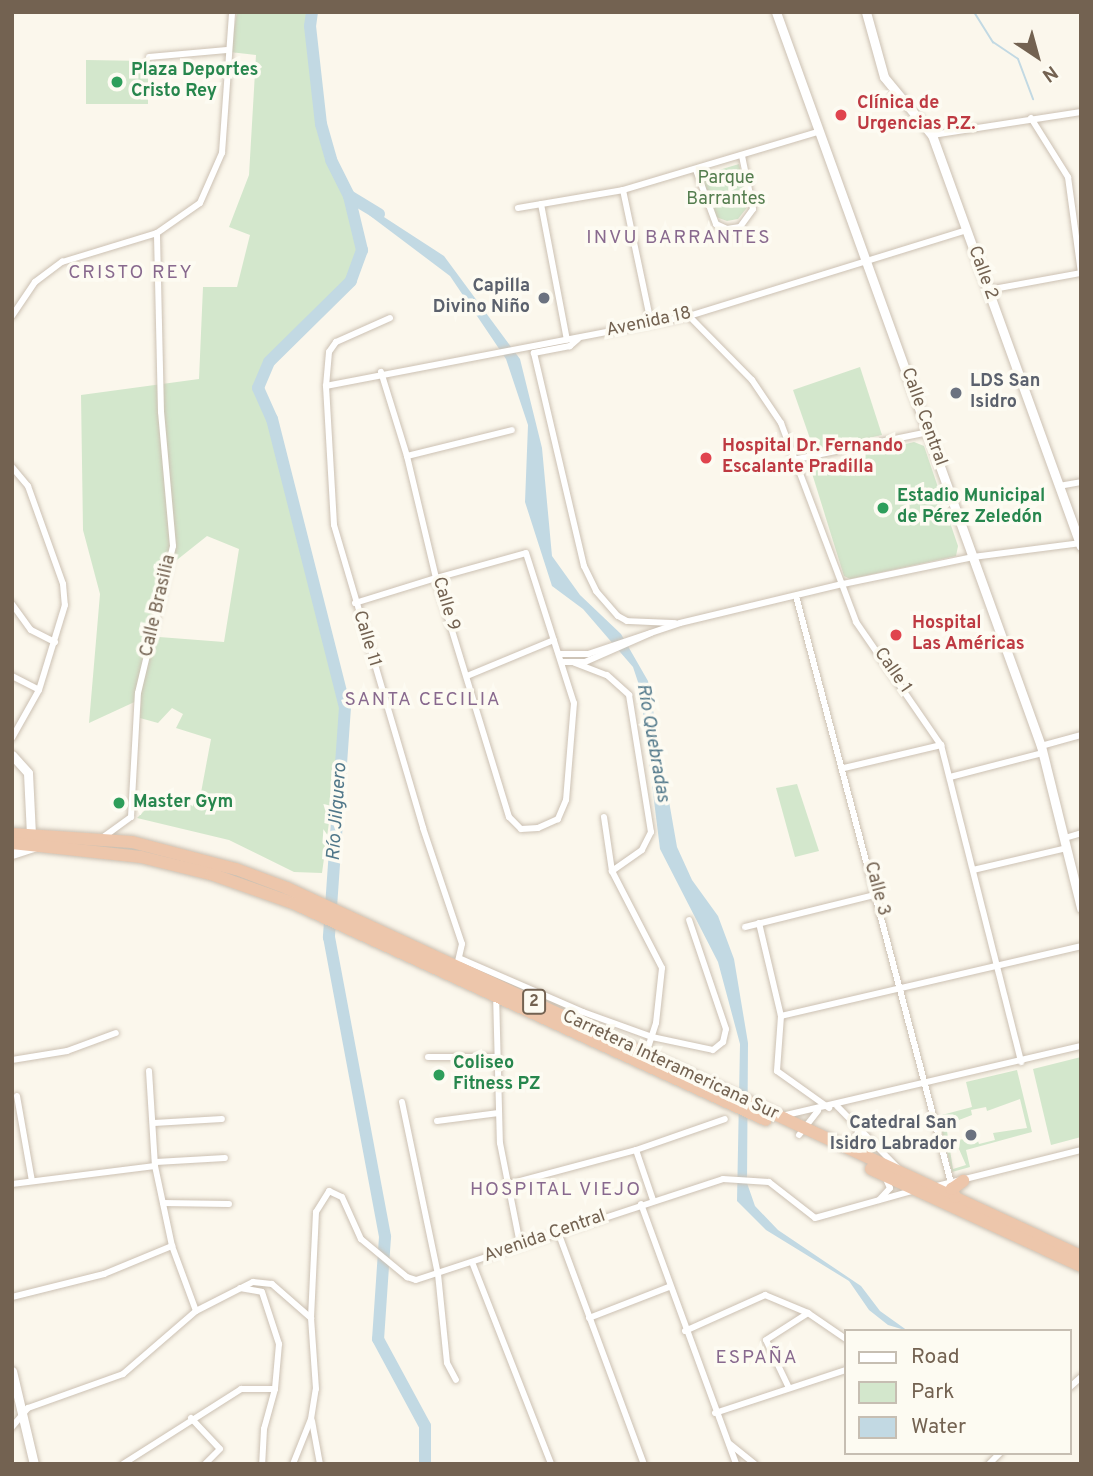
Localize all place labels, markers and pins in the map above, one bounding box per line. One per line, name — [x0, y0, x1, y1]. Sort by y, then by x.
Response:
place label: Plaza Deportes Cristo Rey — [131, 61, 258, 104]
marker: Plaza Deportes Cristo Rey — [109, 74, 125, 90]
place label: Clínica de Urgencias P.Z. — [857, 94, 976, 136]
marker: Clínica de Urgencias P.Z. — [831, 105, 851, 125]
place label: Capilla Divino Niño — [433, 277, 530, 320]
marker: Capilla Divino Niño — [536, 290, 552, 306]
place label: LDS San Isidro — [970, 372, 1040, 414]
marker: LDS San Isidro — [948, 385, 964, 401]
place label: Hospital Dr. Fernando Escalante Pradilla — [722, 437, 903, 480]
marker: Hospital Dr. Fernando Escalante Pradilla — [696, 448, 716, 468]
place label: Estadio Municipal de Pérez Zeledón — [897, 487, 1045, 530]
marker: Estadio Municipal de Pérez Zeledón — [875, 500, 891, 516]
place label: Hospital Las Américas — [912, 614, 1025, 656]
marker: Hospital Las Américas — [886, 625, 906, 645]
place label: Master Gym — [133, 792, 233, 814]
marker: Master Gym — [111, 795, 127, 811]
place label: Coliseo Fitness PZ — [453, 1054, 541, 1096]
marker: Coliseo Fitness PZ — [431, 1067, 447, 1083]
place label: Catedral San Isidro Labrador — [830, 1114, 957, 1156]
marker: Catedral San Isidro Labrador — [963, 1127, 979, 1143]

